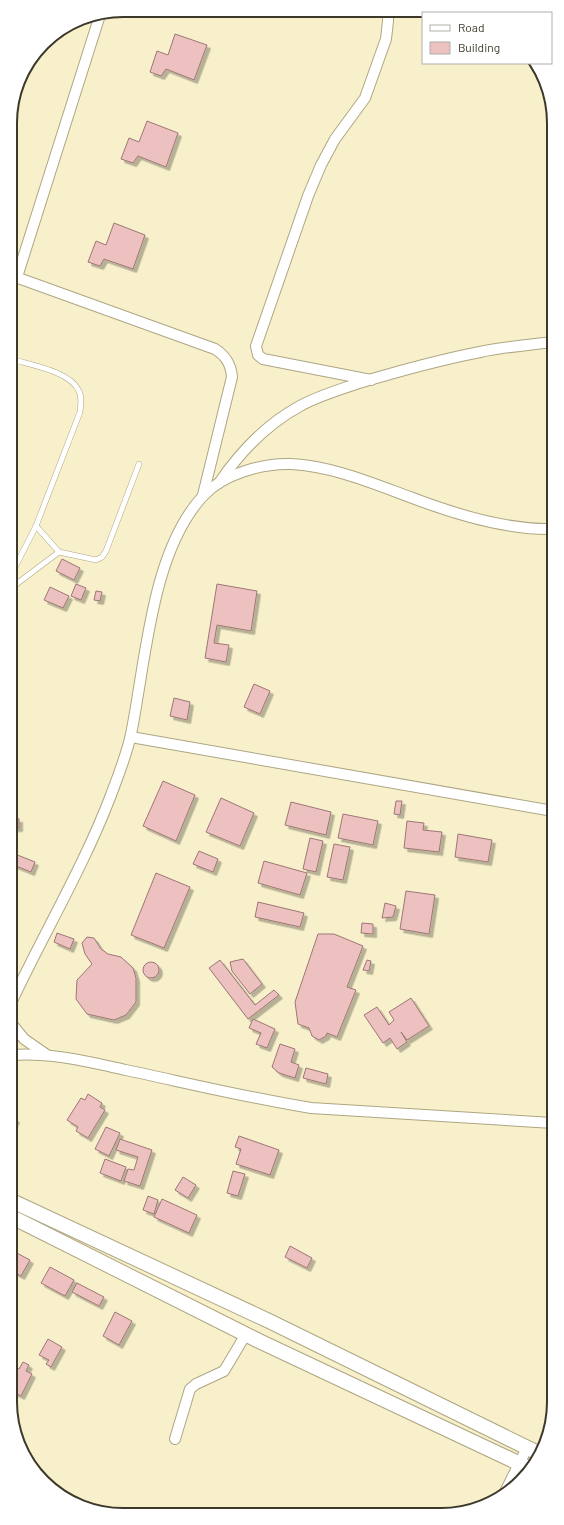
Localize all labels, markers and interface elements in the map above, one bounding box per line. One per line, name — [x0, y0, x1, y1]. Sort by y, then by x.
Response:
legend — [422, 12, 552, 64]
text: Road — [458, 20, 485, 34]
text: Building — [458, 40, 500, 54]

